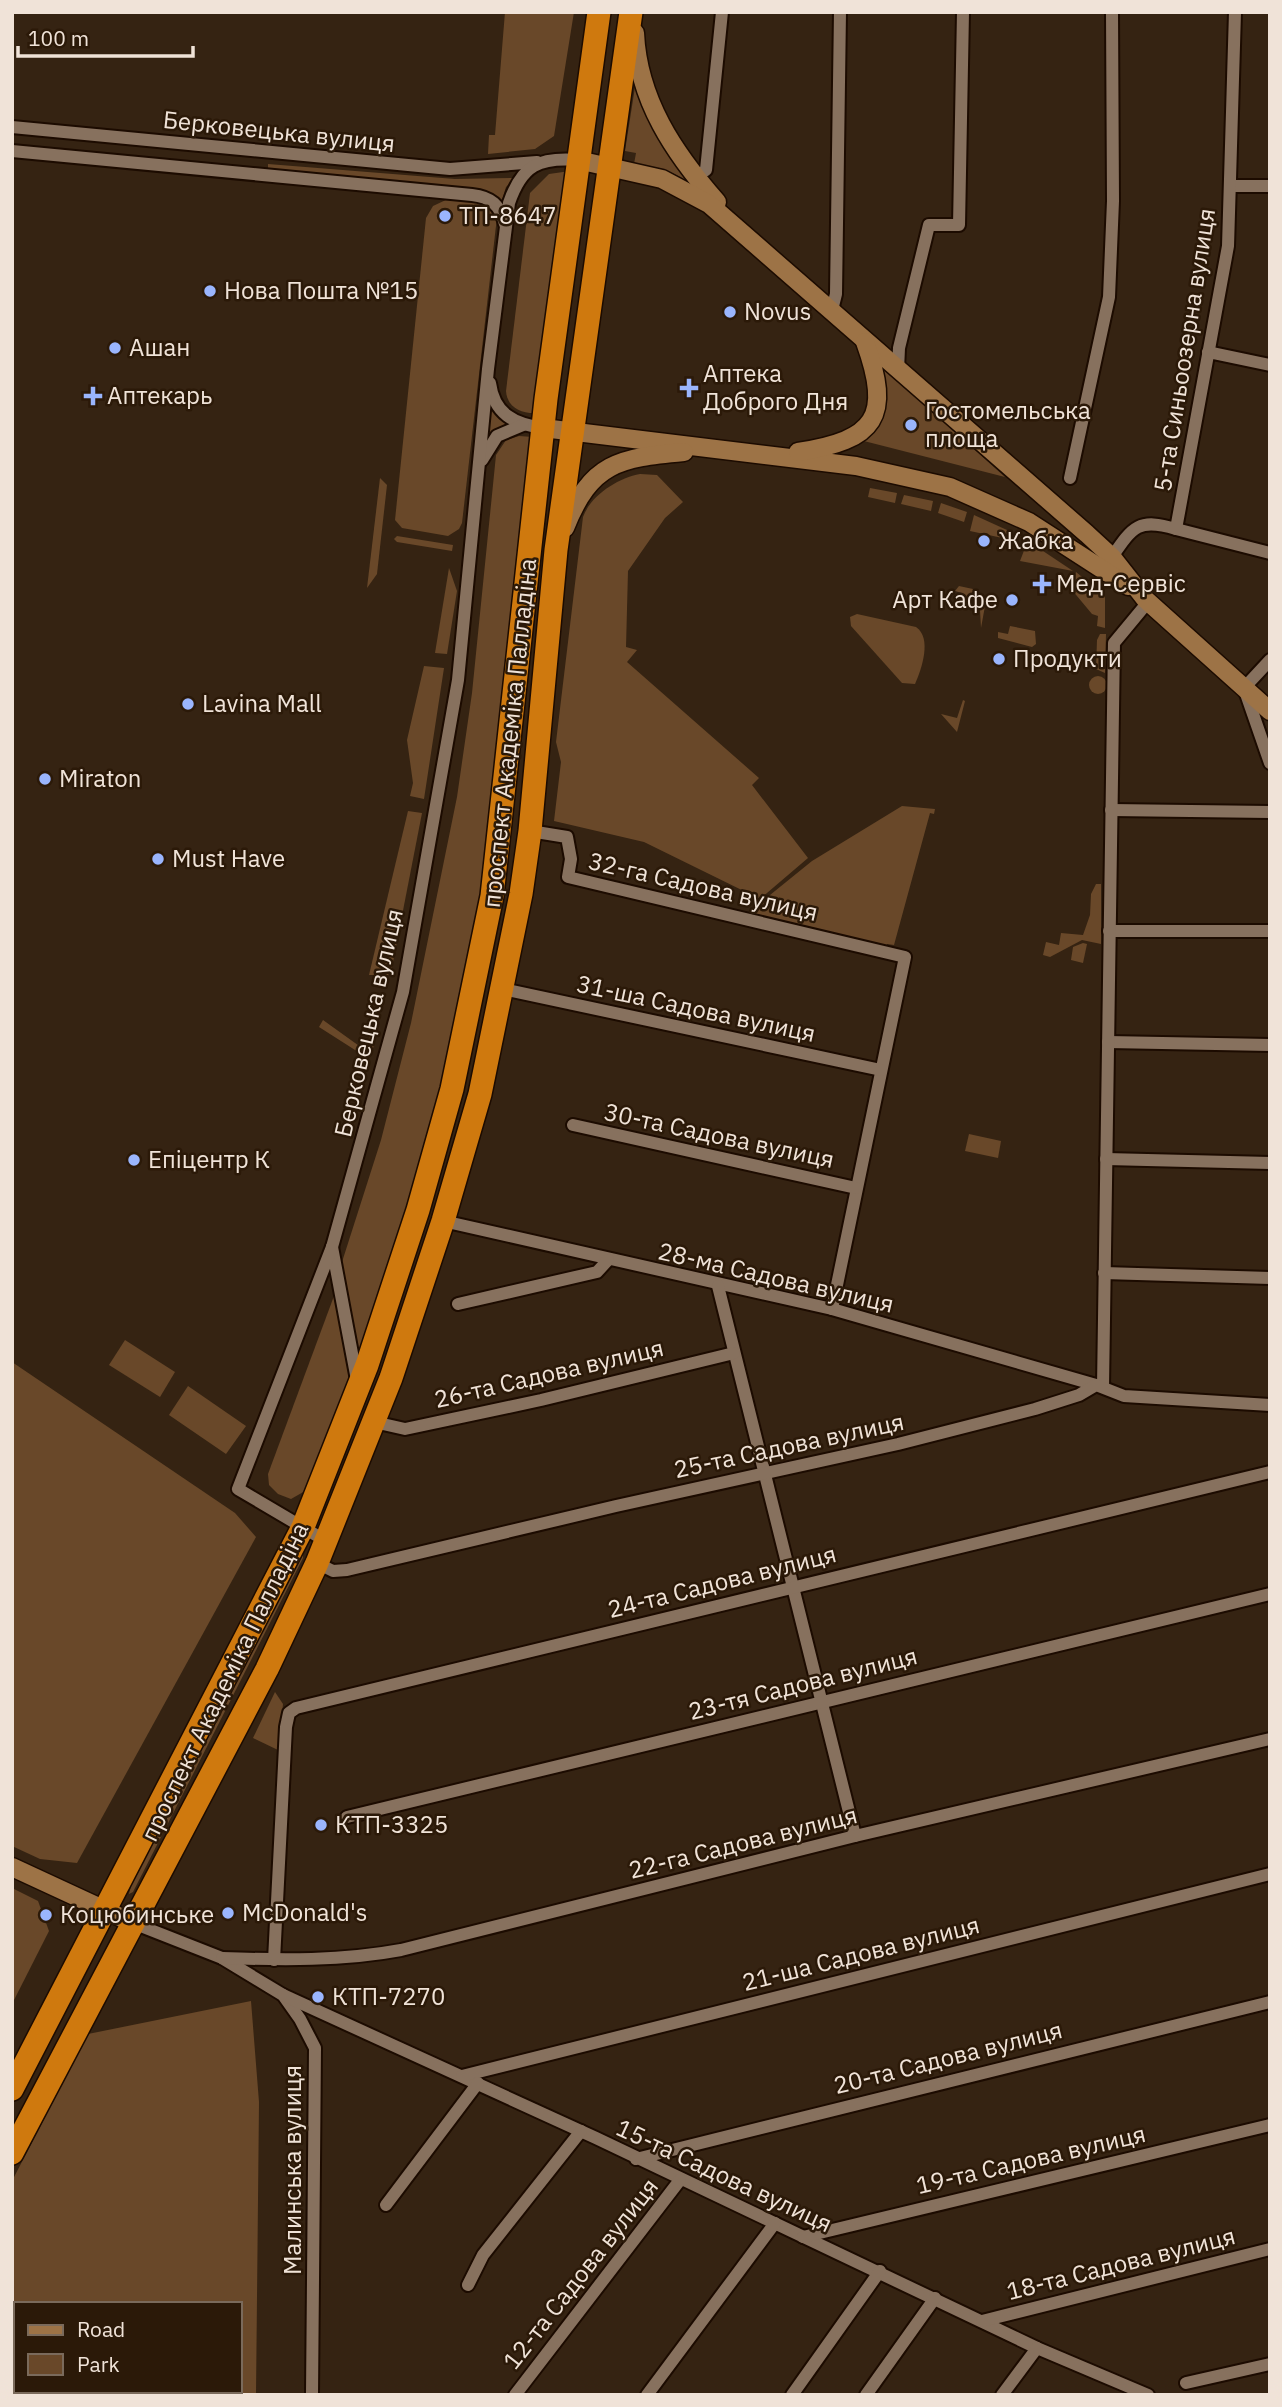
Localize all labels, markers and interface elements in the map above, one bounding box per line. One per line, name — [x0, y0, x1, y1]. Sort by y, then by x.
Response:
scale bar — [18, 14, 192, 58]
text: 100 m — [28, 24, 89, 52]
street label: Берковецька вулиця — [161, 103, 397, 159]
place label: ТП-8647 — [459, 199, 557, 231]
street label: 5-та Синьоозерна вулиця — [1146, 206, 1222, 494]
marker: ТП-8647 — [437, 208, 453, 224]
place label: Нова Пошта №15 — [224, 274, 418, 306]
marker: Нова Пошта №15 — [202, 283, 218, 299]
place label: Novus — [744, 295, 811, 327]
marker: Novus — [722, 304, 738, 320]
place label: Ашан — [129, 331, 190, 363]
marker: Ашан — [107, 340, 123, 356]
place label: Аптека Доброго Дня — [703, 357, 848, 417]
place label: Аптекарь — [107, 379, 213, 411]
marker: Аптека Доброго Дня — [681, 380, 697, 396]
marker: Аптекарь — [85, 388, 101, 404]
place label: Гостомельська площа — [925, 394, 1091, 454]
marker: Гостомельська площа — [903, 417, 919, 433]
place label: Жабка — [998, 524, 1074, 556]
marker: Жабка — [976, 533, 992, 549]
street label: проспект Академіка Палладіна — [475, 556, 543, 909]
place label: Мед-Сервіс — [1056, 567, 1186, 599]
marker: Мед-Сервіс — [1034, 576, 1050, 592]
place label: Арт Кафе — [892, 583, 998, 615]
marker: Арт Кафе — [1004, 592, 1020, 608]
place label: Продукти — [1013, 642, 1122, 674]
marker: Продукти — [991, 651, 1007, 667]
place label: Lavina Mall — [202, 687, 322, 719]
marker: Lavina Mall — [180, 696, 196, 712]
place label: Miraton — [59, 762, 141, 794]
marker: Miraton — [37, 771, 53, 787]
place label: Must Have — [172, 842, 285, 874]
street label: 32-га Садова вулиця — [585, 844, 821, 928]
marker: Must Have — [150, 851, 166, 867]
street label: Берковецька вулиця — [326, 906, 410, 1140]
street label: 31-ша Садова вулиця — [574, 967, 819, 1049]
street label: 30-та Садова вулиця — [601, 1095, 837, 1175]
place label: Епіцентр К — [148, 1143, 270, 1175]
marker: Епіцентр К — [126, 1152, 142, 1168]
street label: 28-ма Садова вулиця — [655, 1234, 897, 1320]
street label: 26-та Садова вулиця — [431, 1331, 667, 1415]
street label: 25-та Садова вулиця — [671, 1405, 907, 1485]
street label: проспект Академіка Палладіна — [133, 1517, 316, 1846]
street label: 24-та Садова вулиця — [604, 1537, 839, 1625]
street label: 23-тя Садова вулиця — [685, 1639, 920, 1727]
street label: 22-га Садова вулиця — [625, 1798, 860, 1886]
place label: КТП-3325 — [335, 1808, 448, 1840]
marker: КТП-3325 — [313, 1817, 329, 1833]
place label: McDonald's — [242, 1896, 368, 1928]
place label: Коцюбинське — [60, 1898, 214, 1930]
marker: McDonald's — [220, 1905, 236, 1921]
marker: Коцюбинське — [38, 1907, 54, 1923]
street label: 21-ша Садова вулиця — [739, 1908, 983, 1998]
place label: КТП-7270 — [332, 1980, 445, 2012]
marker: КТП-7270 — [310, 1989, 326, 2005]
street label: 20-та Садова вулиця — [830, 2013, 1065, 2101]
street label: Малинська вулиця — [276, 2065, 308, 2275]
street label: 15-та Садова вулиця — [611, 2111, 837, 2239]
street label: 19-та Садова вулиця — [913, 2117, 1149, 2201]
street label: 12-та Садова вулиця — [495, 2171, 665, 2376]
street label: 18-та Садова вулиця — [1003, 2219, 1238, 2307]
legend — [14, 2302, 242, 2393]
text: Road — [77, 2315, 125, 2343]
text: Park — [77, 2350, 120, 2378]

